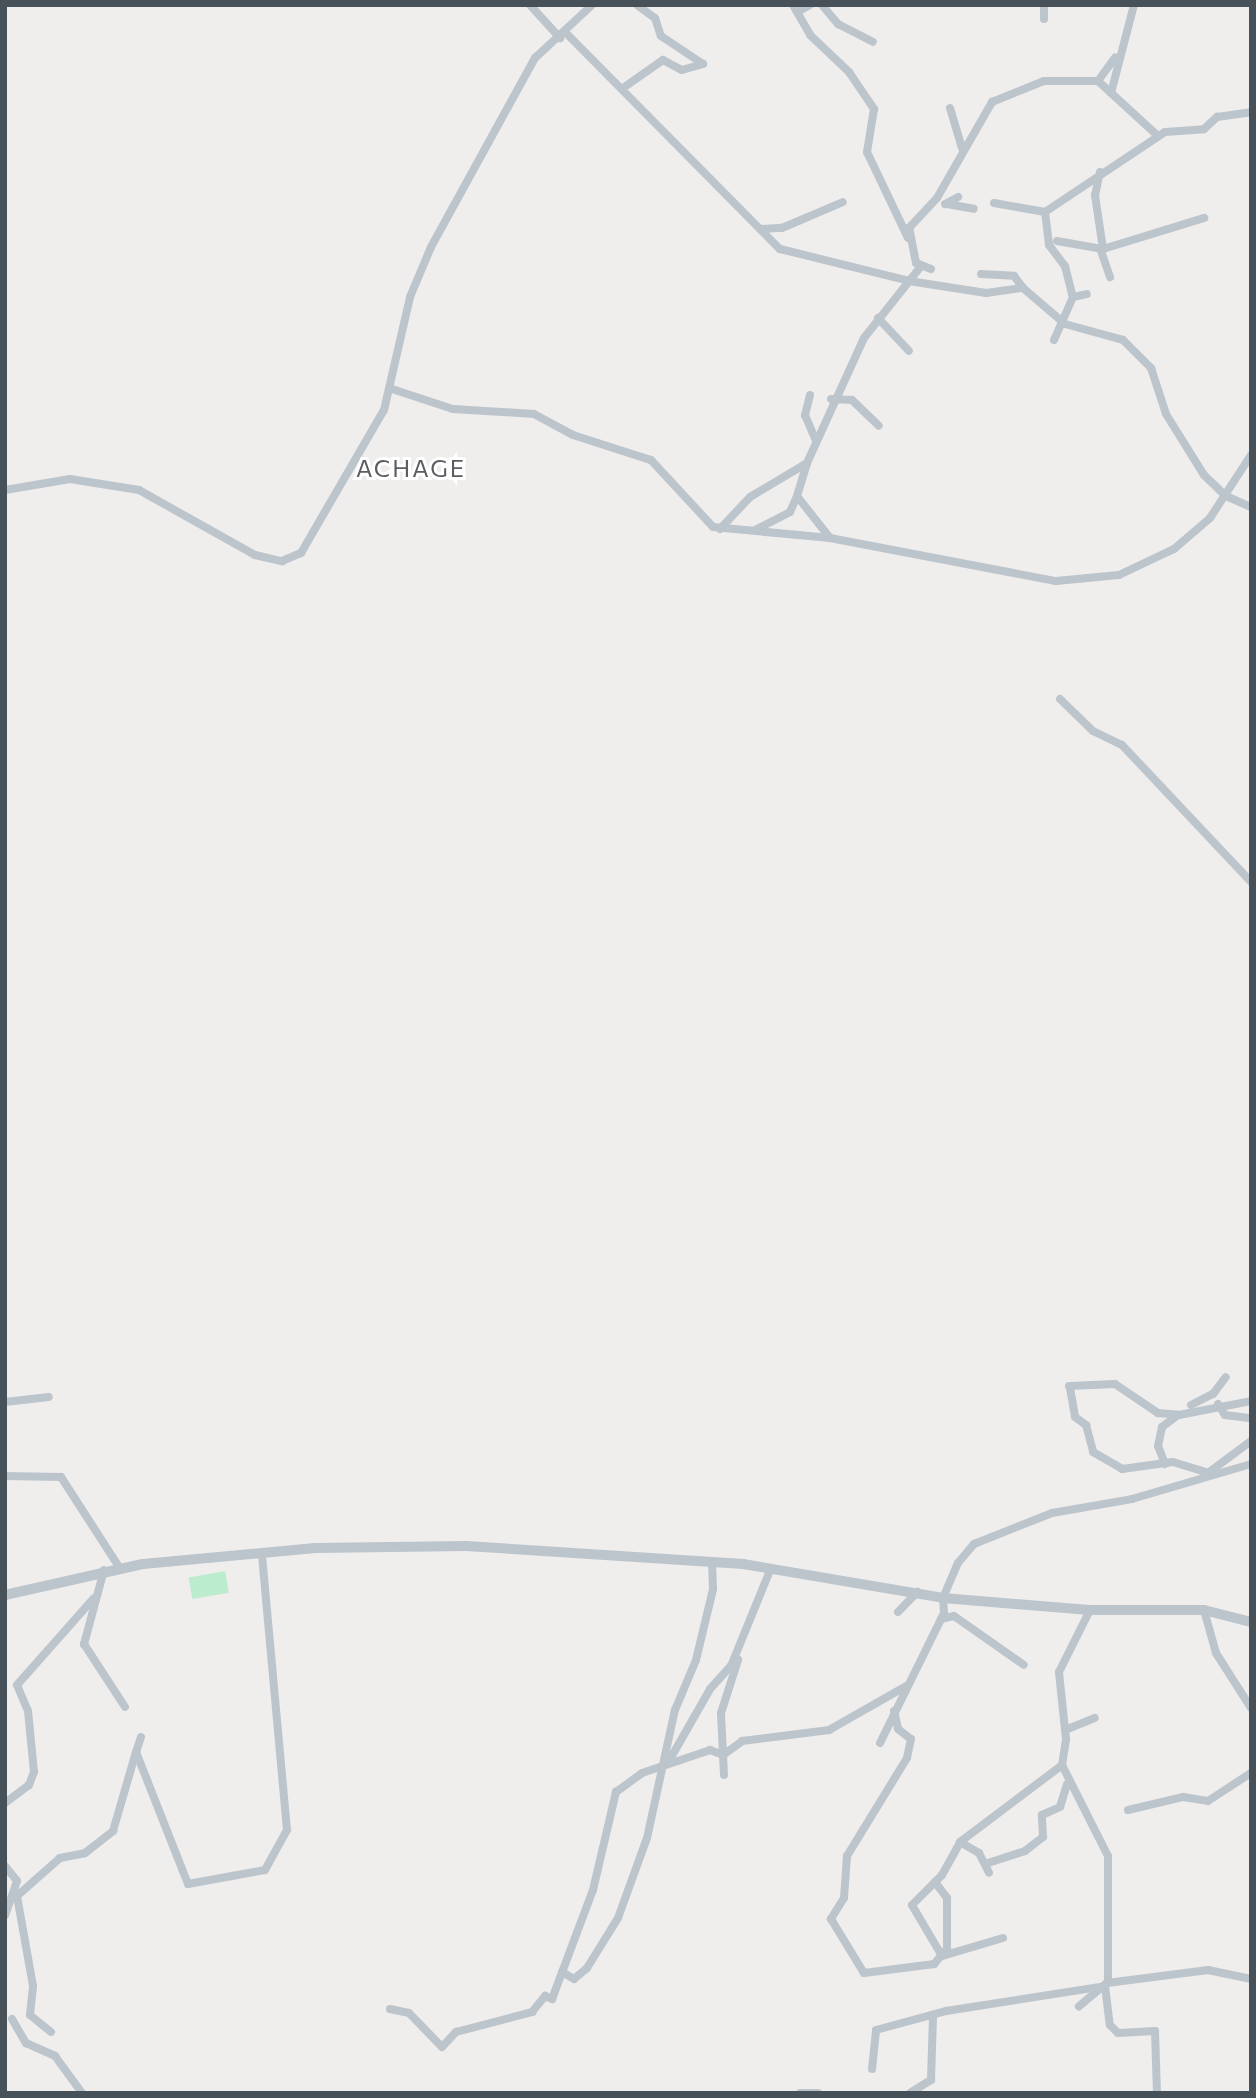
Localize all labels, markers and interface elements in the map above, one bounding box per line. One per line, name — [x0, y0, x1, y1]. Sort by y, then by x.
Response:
district label: ACHAGE — [357, 454, 465, 482]

